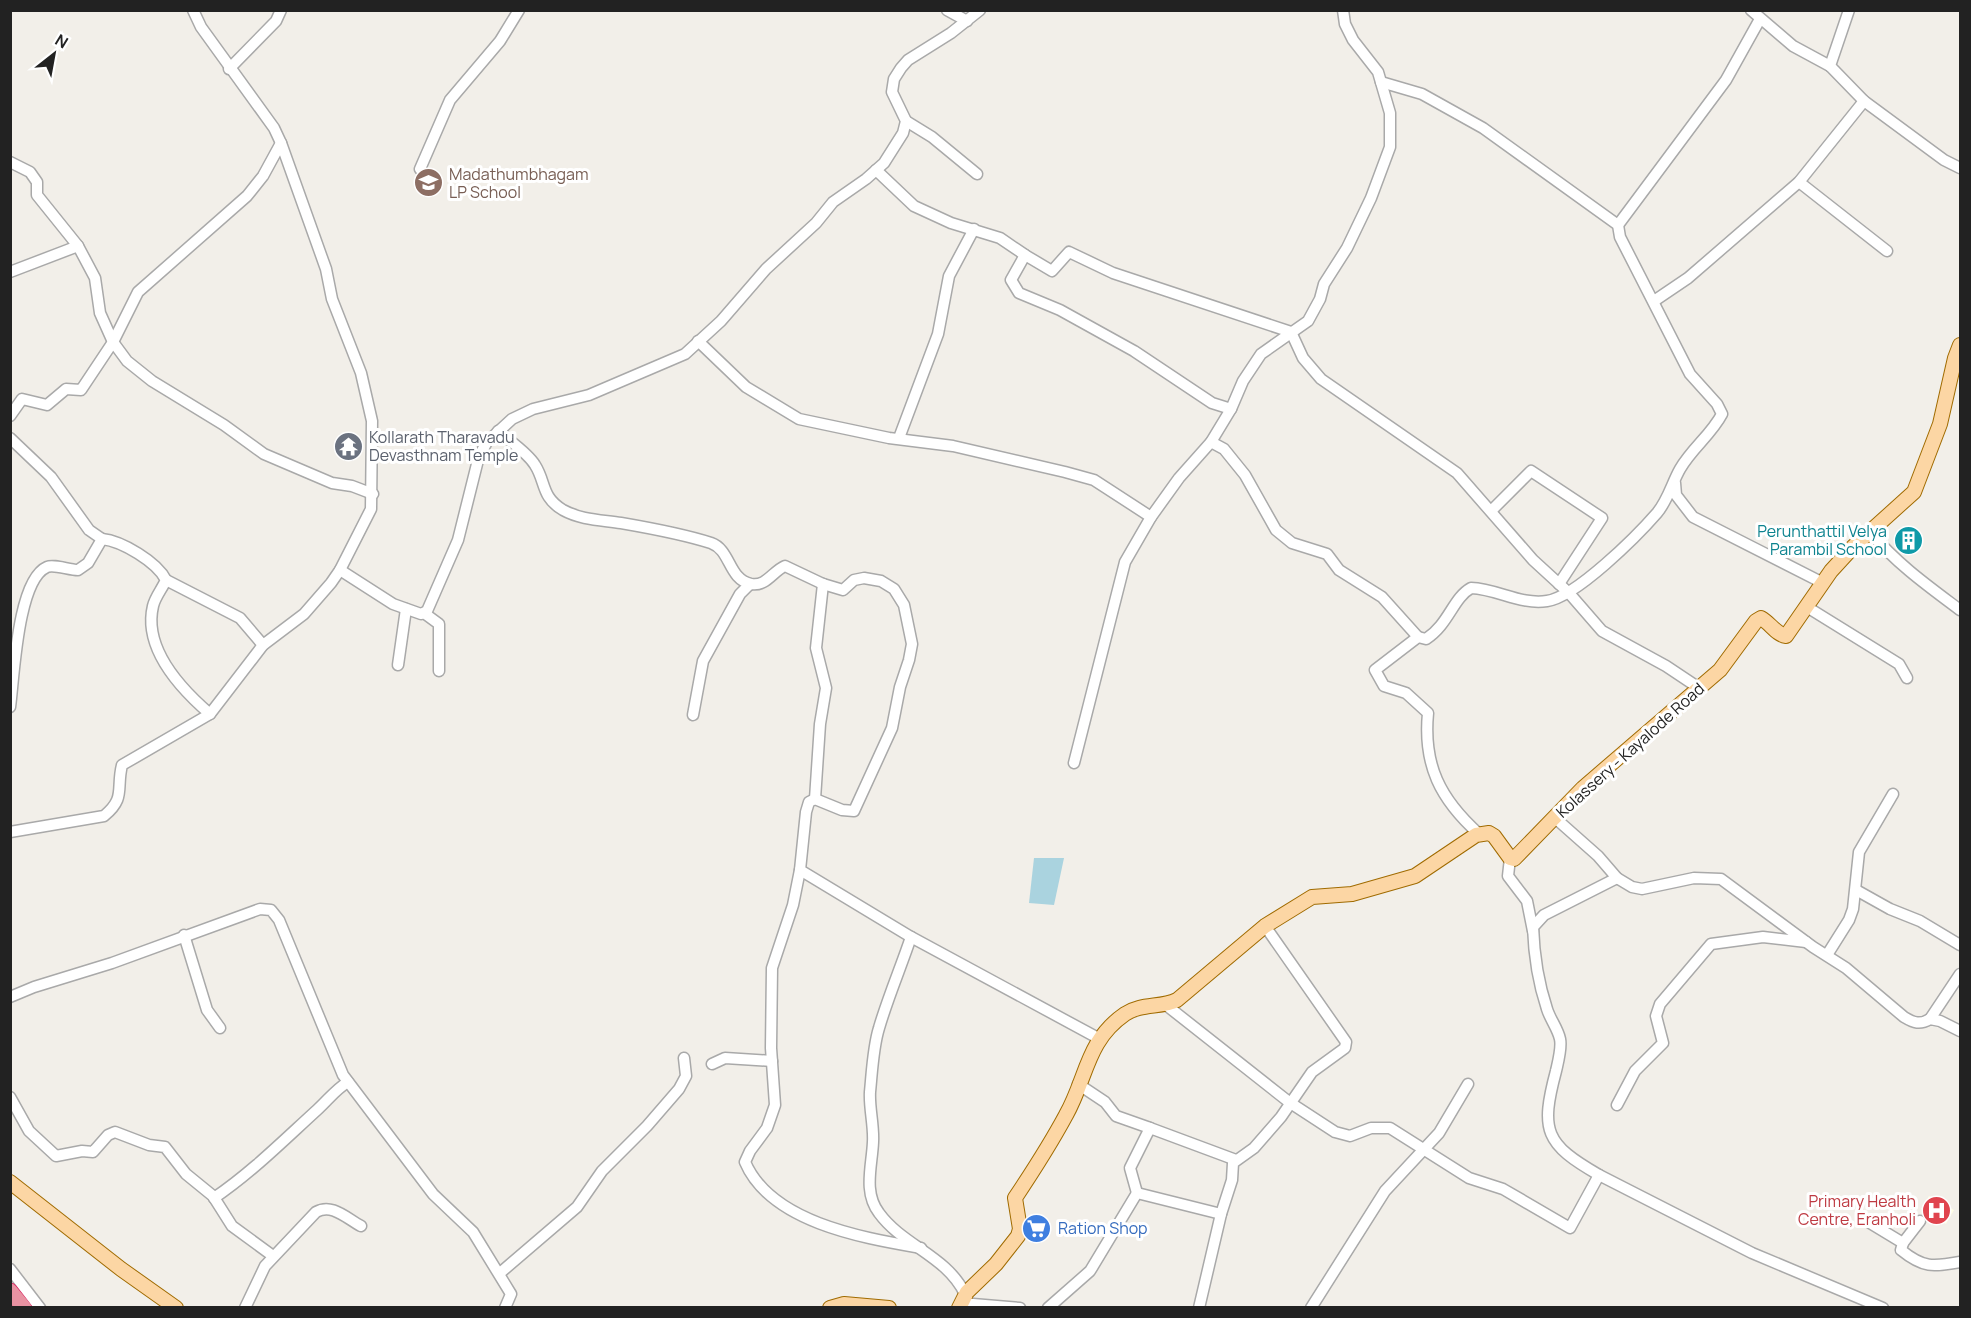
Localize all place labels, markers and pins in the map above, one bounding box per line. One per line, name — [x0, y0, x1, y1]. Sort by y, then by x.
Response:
place label: Madathumbhagam LP School — [449, 163, 588, 203]
school or university icon: Madathumbhagam LP School — [412, 167, 444, 199]
place label: Kollarath Tharavadu Devasthnam Temple — [369, 426, 518, 466]
temple icon: Kollarath Tharavadu Devasthnam Temple — [332, 430, 364, 462]
place label: Perunthattil Velya Parambil School — [1757, 520, 1887, 560]
building icon: Perunthattil Velya Parambil School — [1892, 524, 1924, 556]
place label: Primary Health Centre, Eranholi — [1798, 1190, 1916, 1230]
hospital icon: Primary Health Centre, Eranholi — [1921, 1194, 1953, 1226]
supermarket icon: Ration Shop — [1021, 1212, 1053, 1244]
place label: Ration Shop — [1058, 1217, 1148, 1239]

